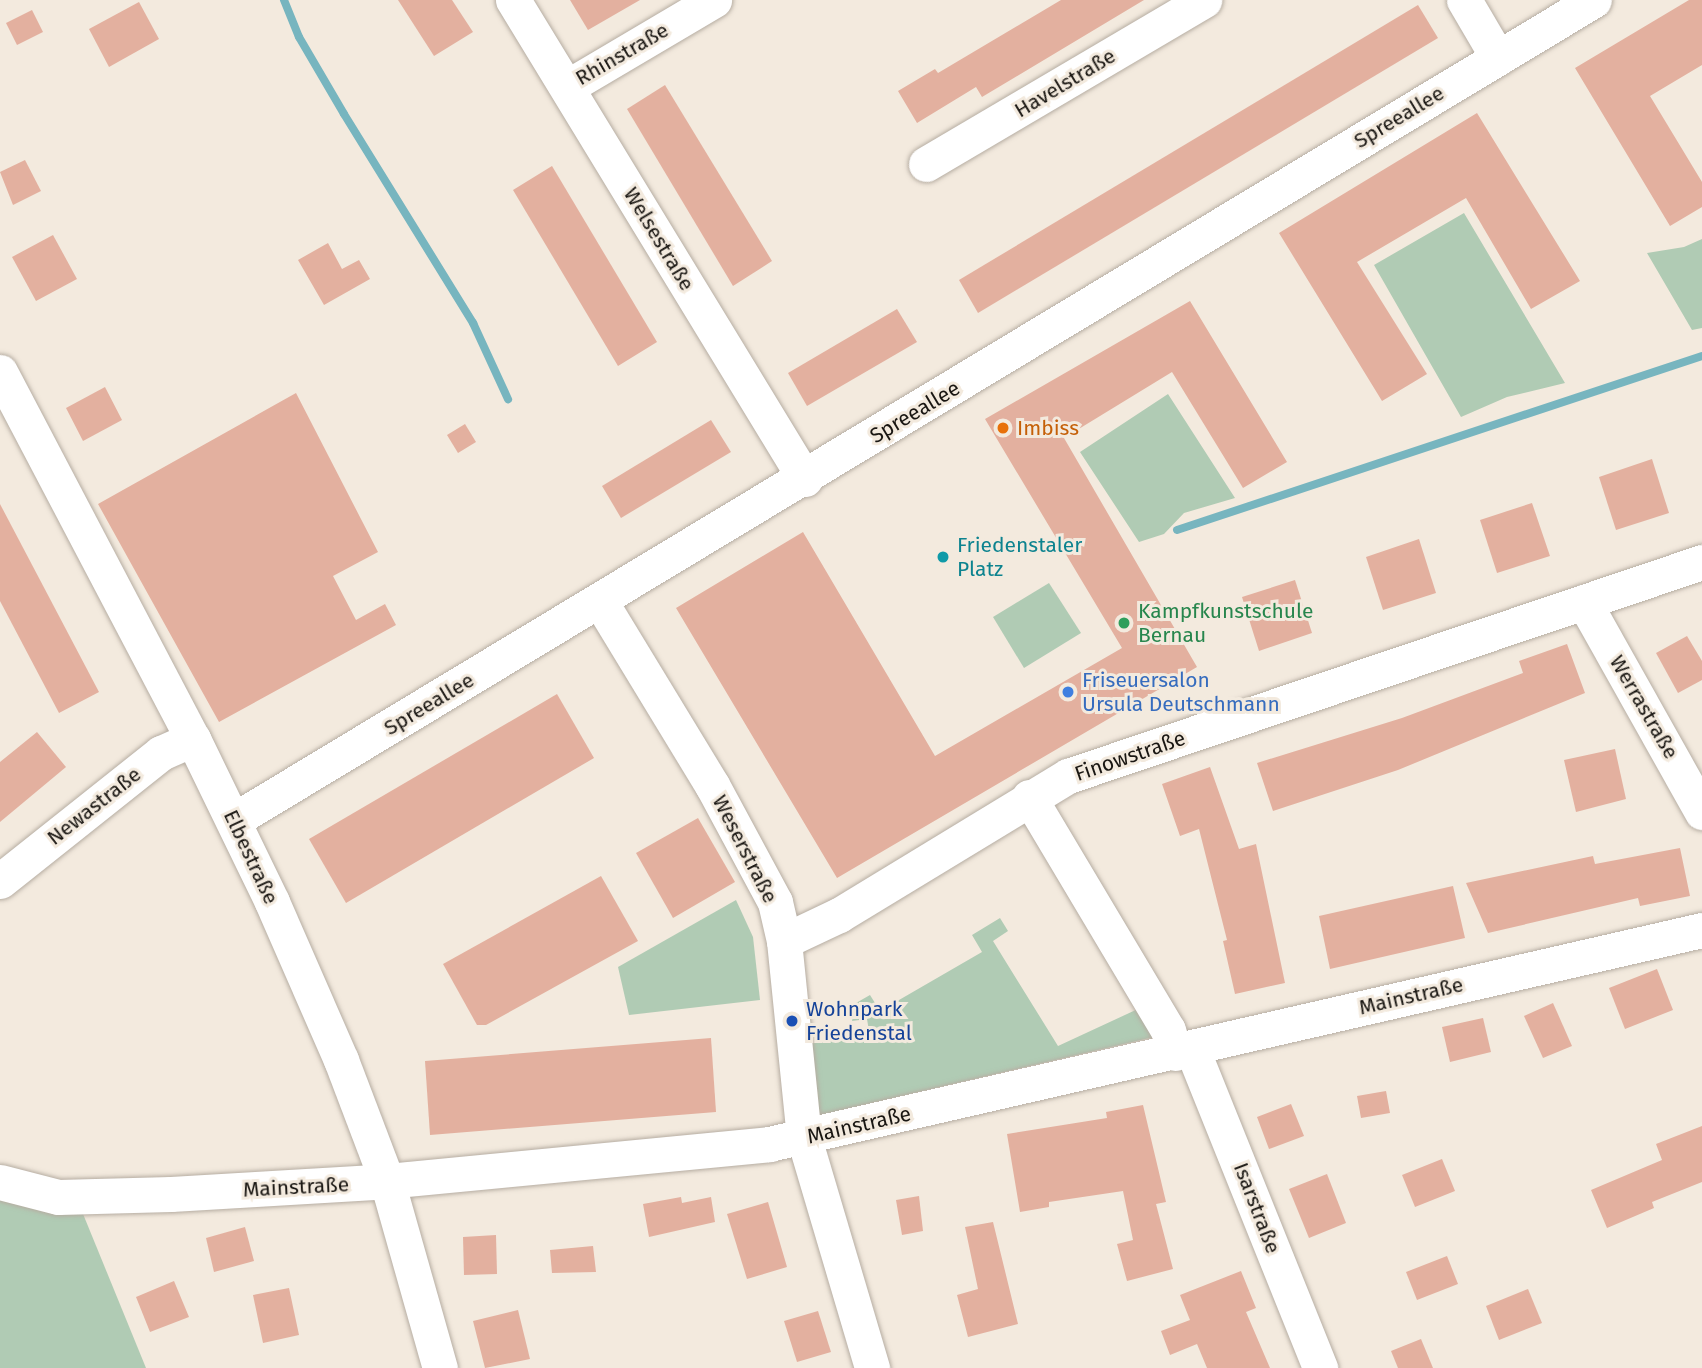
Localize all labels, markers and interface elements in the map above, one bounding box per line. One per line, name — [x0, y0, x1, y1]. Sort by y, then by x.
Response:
street label: Rhinstraße — [571, 17, 673, 91]
street label: Havelstraße — [1010, 43, 1120, 123]
street label: Spreeallee — [1349, 80, 1449, 154]
street label: Welsestraße — [618, 183, 700, 295]
street label: Spreeallee — [865, 375, 965, 449]
place label: Imbiss — [1017, 415, 1079, 441]
marker: Imbiss — [995, 420, 1011, 436]
place label: Friedenstaler Platz — [957, 532, 1082, 582]
marker: Friedenstaler Platz — [935, 549, 951, 565]
place label: Kampfkunstschule Bernau — [1138, 598, 1314, 648]
marker: Kampfkunstschule Bernau — [1116, 615, 1132, 631]
street label: Werrastraße — [1604, 651, 1684, 763]
street label: Spreeallee — [379, 667, 479, 741]
place label: Friseuersalon Ursula Deutschmann — [1082, 667, 1280, 717]
marker: Friseuersalon Ursula Deutschmann — [1060, 684, 1076, 700]
street label: Finowstraße — [1071, 725, 1189, 787]
street label: Newastraße — [42, 762, 146, 850]
street label: Weserstraße — [707, 791, 783, 907]
street label: Elbestraße — [218, 806, 284, 908]
street label: Mainstraße — [1356, 972, 1466, 1020]
place label: Wohnpark Friedenstal — [806, 996, 912, 1046]
marker: Wohnpark Friedenstal — [784, 1013, 800, 1029]
street label: Mainstraße — [804, 1101, 914, 1149]
street label: Isarstraße — [1228, 1159, 1286, 1257]
street label: Mainstraße — [242, 1172, 350, 1202]

